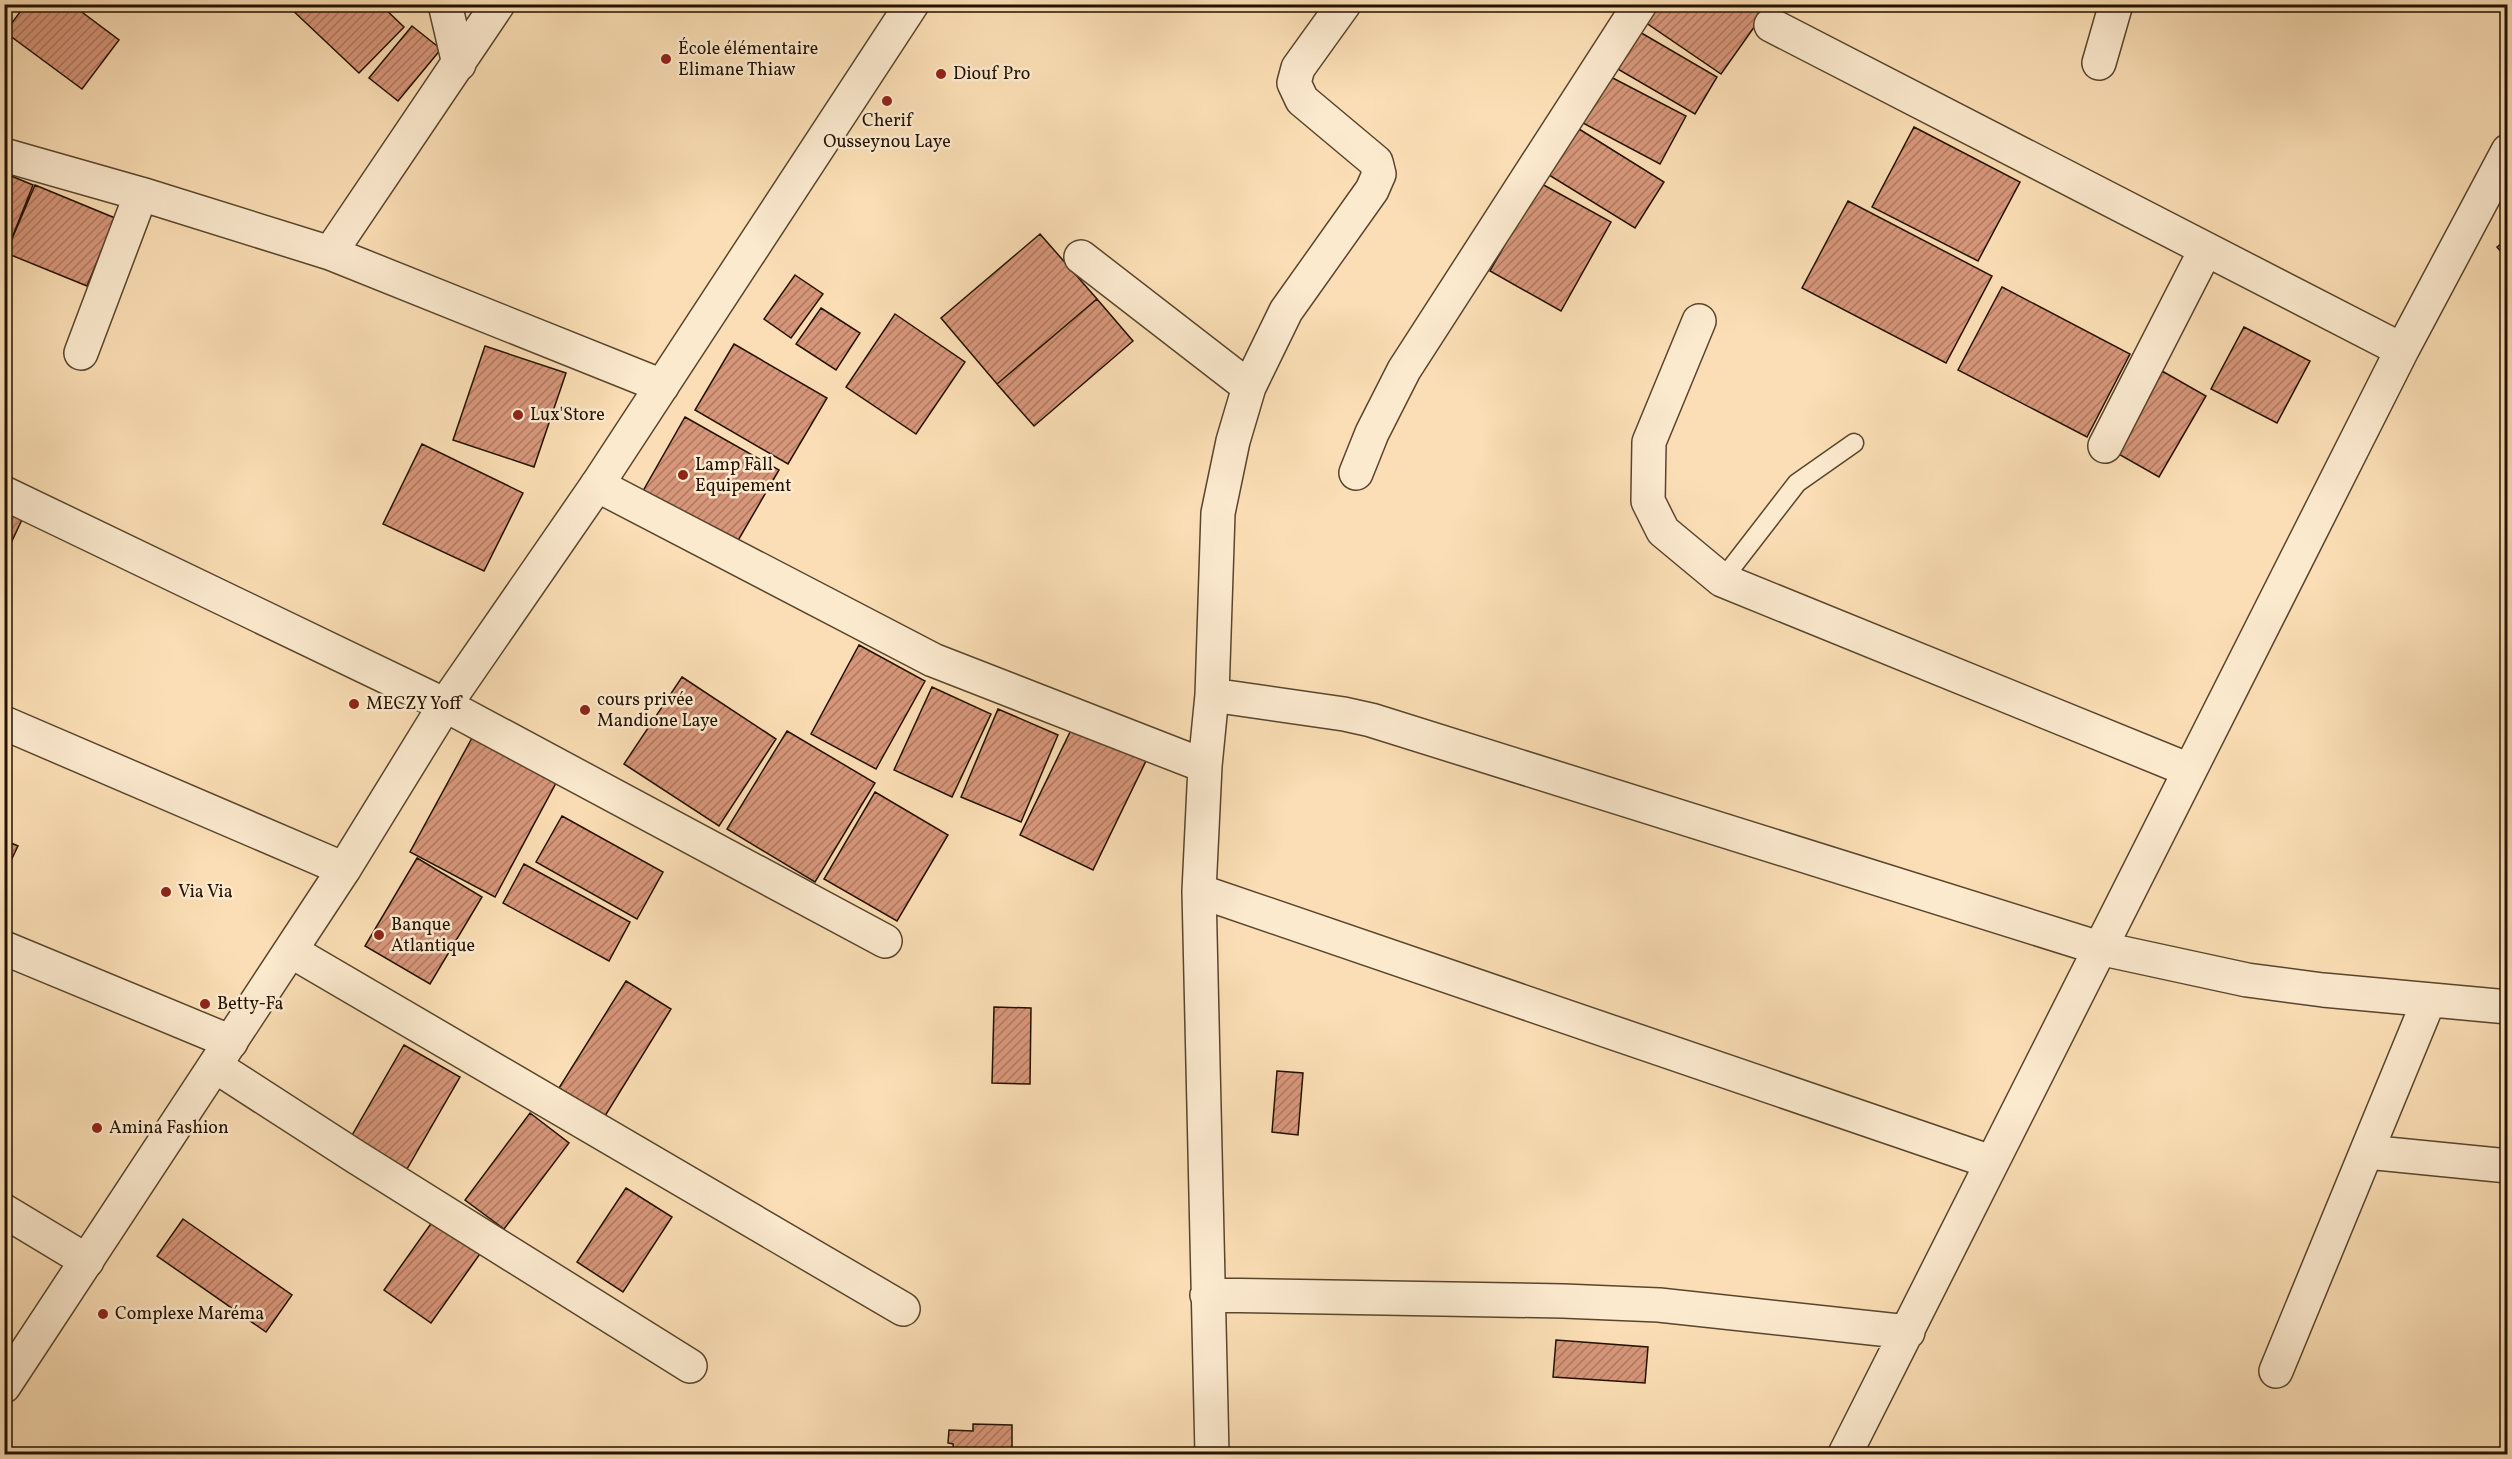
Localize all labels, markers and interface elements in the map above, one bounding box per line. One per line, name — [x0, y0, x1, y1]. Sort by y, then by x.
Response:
place label: École élémentaire Elimane Thiaw — [678, 37, 818, 83]
marker: École élémentaire Elimane Thiaw — [659, 52, 673, 66]
place label: Diouf Pro — [953, 62, 1030, 87]
marker: Diouf Pro — [934, 67, 948, 81]
marker: Cherif Ousseynou Laye — [880, 94, 894, 108]
place label: Cherif Ousseynou Laye — [823, 109, 951, 155]
place label: Lux'Store — [530, 403, 605, 428]
marker: Lux'Store — [511, 408, 525, 422]
place label: Lamp Fall Equipement — [695, 453, 792, 499]
marker: Lamp Fall Equipement — [676, 468, 690, 482]
place label: cours privée Mandione Laye — [597, 688, 718, 734]
place label: MECZY Yoff — [366, 692, 463, 717]
marker: MECZY Yoff — [347, 697, 361, 711]
marker: cours privée Mandione Laye — [578, 703, 592, 717]
place label: Via Via — [178, 880, 233, 905]
marker: Via Via — [159, 885, 173, 899]
place label: Banque Atlantique — [391, 913, 475, 959]
marker: Banque Atlantique — [372, 928, 386, 942]
place label: Betty-Fa — [217, 992, 284, 1017]
marker: Betty-Fa — [198, 997, 212, 1011]
place label: Amina Fashion — [109, 1116, 229, 1141]
marker: Amina Fashion — [90, 1121, 104, 1135]
place label: Complexe Maréma — [115, 1302, 264, 1327]
marker: Complexe Maréma — [96, 1307, 110, 1321]

